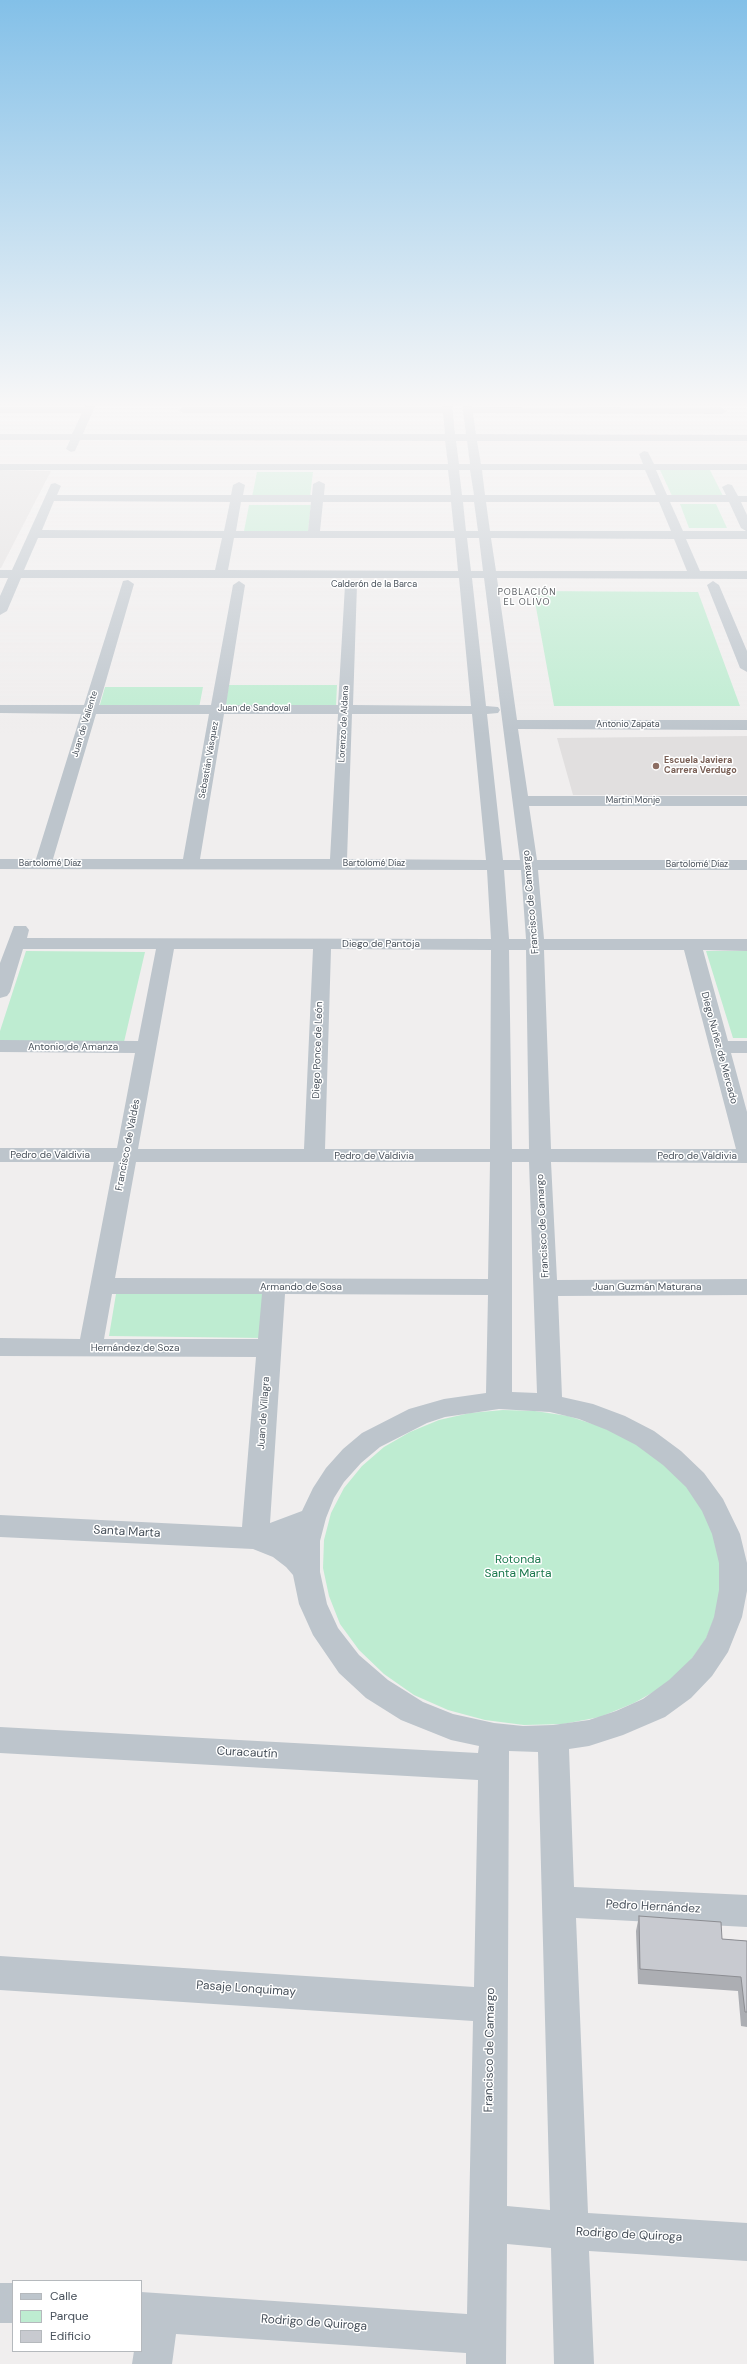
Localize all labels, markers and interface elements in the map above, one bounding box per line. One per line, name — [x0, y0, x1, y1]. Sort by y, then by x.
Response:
street label: Calderón de la Barca — [331, 580, 417, 590]
district label: POBLACIÓN EL OLIVO — [498, 588, 556, 609]
street label: Lorenzo de Aldana — [337, 685, 351, 763]
street label: Juan de Valiente — [70, 690, 100, 758]
street label: Juan de Sandoval — [218, 704, 290, 714]
street label: Antonio Zapata — [596, 720, 660, 730]
street label: Sebastián Vásquez — [197, 721, 221, 799]
place label: Escuela Javiera Carrera Verdugo — [664, 756, 737, 777]
marker: Escuela Javiera Carrera Verdugo — [651, 761, 661, 771]
street label: Martin Monje — [606, 796, 660, 806]
street label: Francisco de Camargo — [520, 850, 542, 954]
street label: Bartolomé Díaz — [19, 859, 81, 869]
street label: Bartolomé Díaz — [343, 859, 405, 869]
street label: Bartolomé Díaz — [666, 860, 728, 870]
street label: Diego de Pantoja — [342, 938, 420, 950]
street label: Diego Nuñez de Mercado — [698, 991, 740, 1105]
street label: Diego Ponce de León — [310, 1001, 326, 1099]
street label: Antonio de Amanza — [28, 1041, 118, 1053]
street label: Francisco de Valdés — [113, 1098, 143, 1192]
street label: Pedro de Valdivia — [10, 1149, 90, 1161]
street label: Pedro de Valdivia — [334, 1150, 414, 1162]
street label: Pedro de Valdivia — [657, 1150, 737, 1162]
street label: Francisco de Camargo — [534, 1174, 552, 1278]
street label: Armando de Sosa — [260, 1281, 342, 1293]
street label: Juan Guzmán Maturana — [593, 1281, 701, 1293]
street label: Hernández de Soza — [91, 1342, 179, 1354]
street label: Juan de Villagra — [255, 1376, 273, 1450]
street label: Santa Marta — [93, 1523, 161, 1541]
park label: Rotonda Santa Marta — [484, 1553, 552, 1581]
street label: Curacautín — [216, 1744, 278, 1762]
street label: Pedro Hernández — [605, 1897, 701, 1917]
street label: Pasaje Lonquimay — [196, 1978, 296, 2000]
street label: Francisco de Camargo — [482, 1987, 498, 2113]
street label: Rodrigo de Quiroga — [576, 2225, 682, 2245]
legend — [12, 2280, 142, 2352]
text: Calle — [50, 2288, 77, 2304]
text: Parque — [50, 2308, 89, 2324]
street label: Rodrigo de Quiroga — [260, 2312, 368, 2334]
text: Edificio — [50, 2328, 91, 2344]

